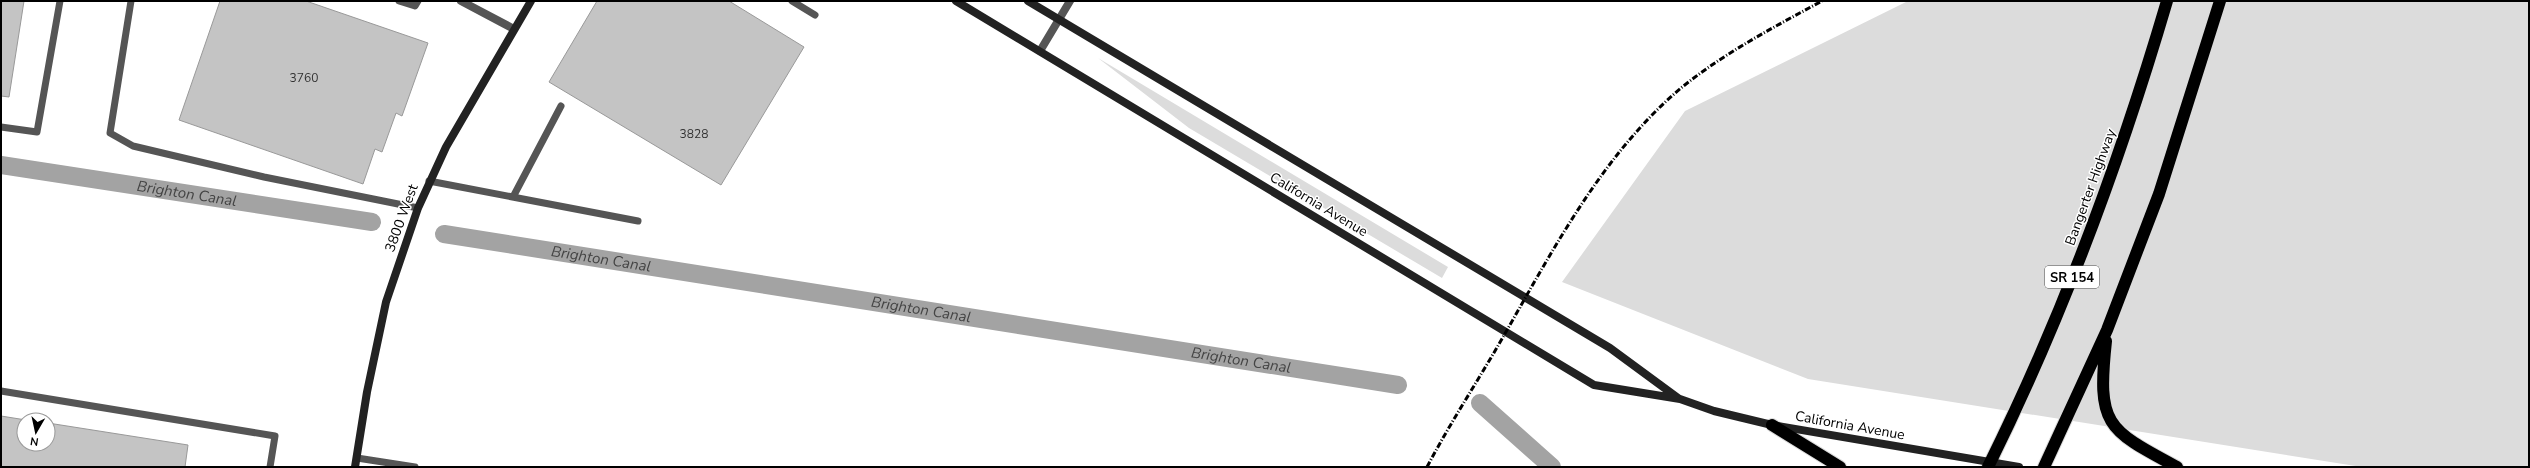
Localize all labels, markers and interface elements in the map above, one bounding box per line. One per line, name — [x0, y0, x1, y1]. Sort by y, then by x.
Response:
house number: 3760 — [290, 70, 318, 86]
street label: Bangerter Highway — [2061, 125, 2121, 248]
house number: 3828 — [680, 126, 708, 142]
street label: California Avenue — [1266, 168, 1371, 241]
water label: Brighton Canal — [135, 176, 238, 211]
street label: 3800 West — [380, 182, 423, 255]
water label: Brighton Canal — [550, 241, 652, 277]
road number: SR 154 — [2045, 266, 2099, 288]
water label: Brighton Canal — [870, 292, 973, 327]
water label: Brighton Canal — [1190, 342, 1293, 378]
street label: California Avenue — [1794, 406, 1906, 444]
north arrow — [16, 412, 56, 452]
text: N — [29, 433, 40, 449]

